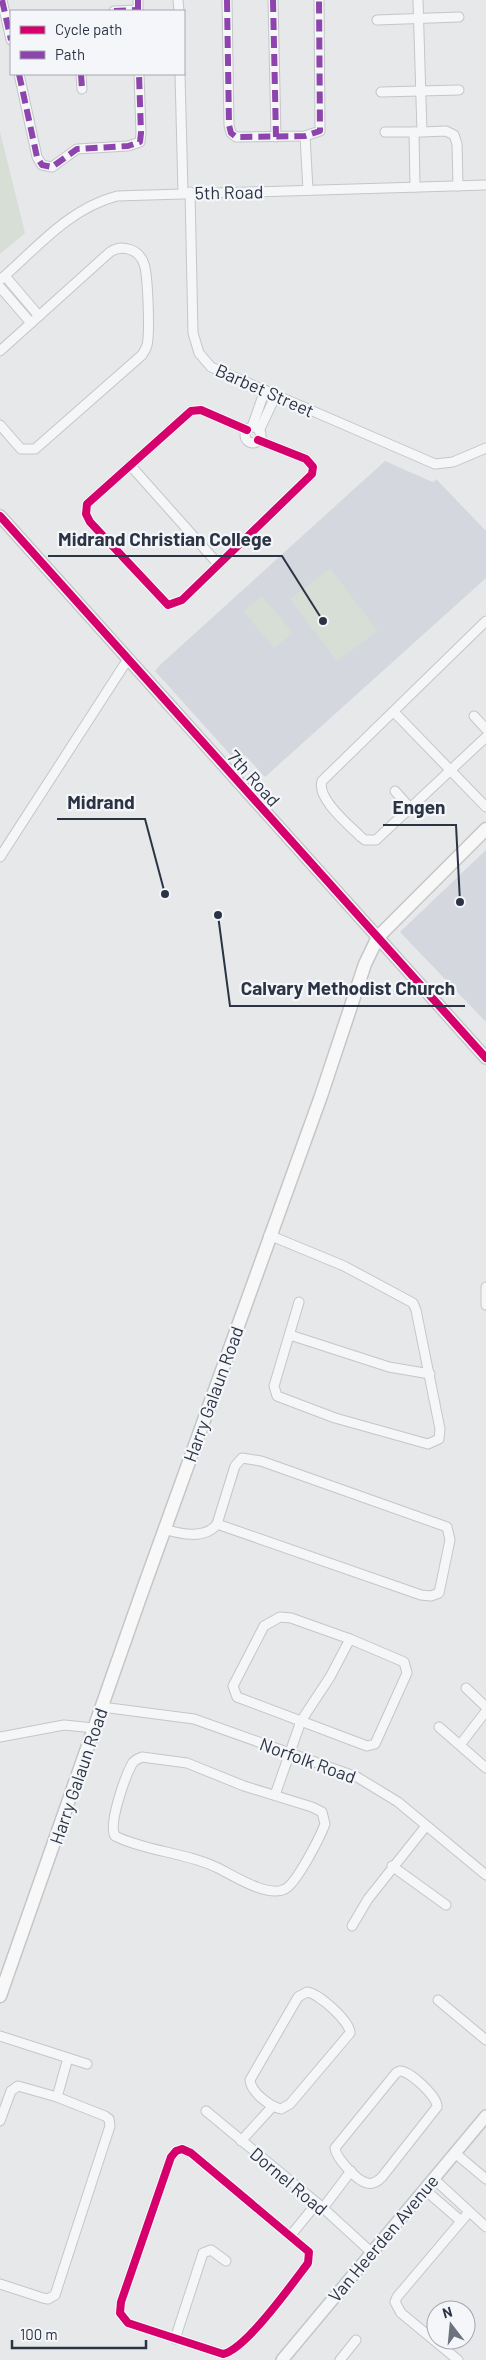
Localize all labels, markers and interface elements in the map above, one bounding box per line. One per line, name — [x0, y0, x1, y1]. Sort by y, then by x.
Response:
legend — [10, 10, 185, 75]
text: Cycle path — [55, 20, 122, 38]
text: Path — [55, 45, 85, 63]
street label: 5th Road — [194, 180, 264, 204]
street label: Barbet Street — [212, 359, 318, 421]
callout: Midrand Christian College — [48, 522, 282, 556]
text: Midrand Christian College — [58, 527, 272, 550]
street label: 7th Road — [223, 745, 285, 811]
callout: Midrand — [57, 785, 145, 819]
text: Midrand — [67, 790, 135, 813]
callout: Engen — [383, 791, 456, 825]
text: Engen — [393, 795, 445, 818]
callout: Calvary Methodist Church — [230, 972, 465, 1006]
text: Calvary Methodist Church — [241, 976, 455, 999]
street label: Harry Galaun Road — [178, 1323, 248, 1465]
street label: Harry Galaun Road — [44, 1705, 112, 1847]
street label: Norfolk Road — [257, 1732, 359, 1788]
street label: Dornel Road — [246, 2142, 332, 2220]
street label: Van Heerden Avenue — [323, 2170, 443, 2306]
north arrow — [426, 2300, 476, 2350]
text: N — [440, 2303, 454, 2321]
scale bar — [12, 2318, 146, 2350]
text: 100 m — [20, 2325, 58, 2343]

